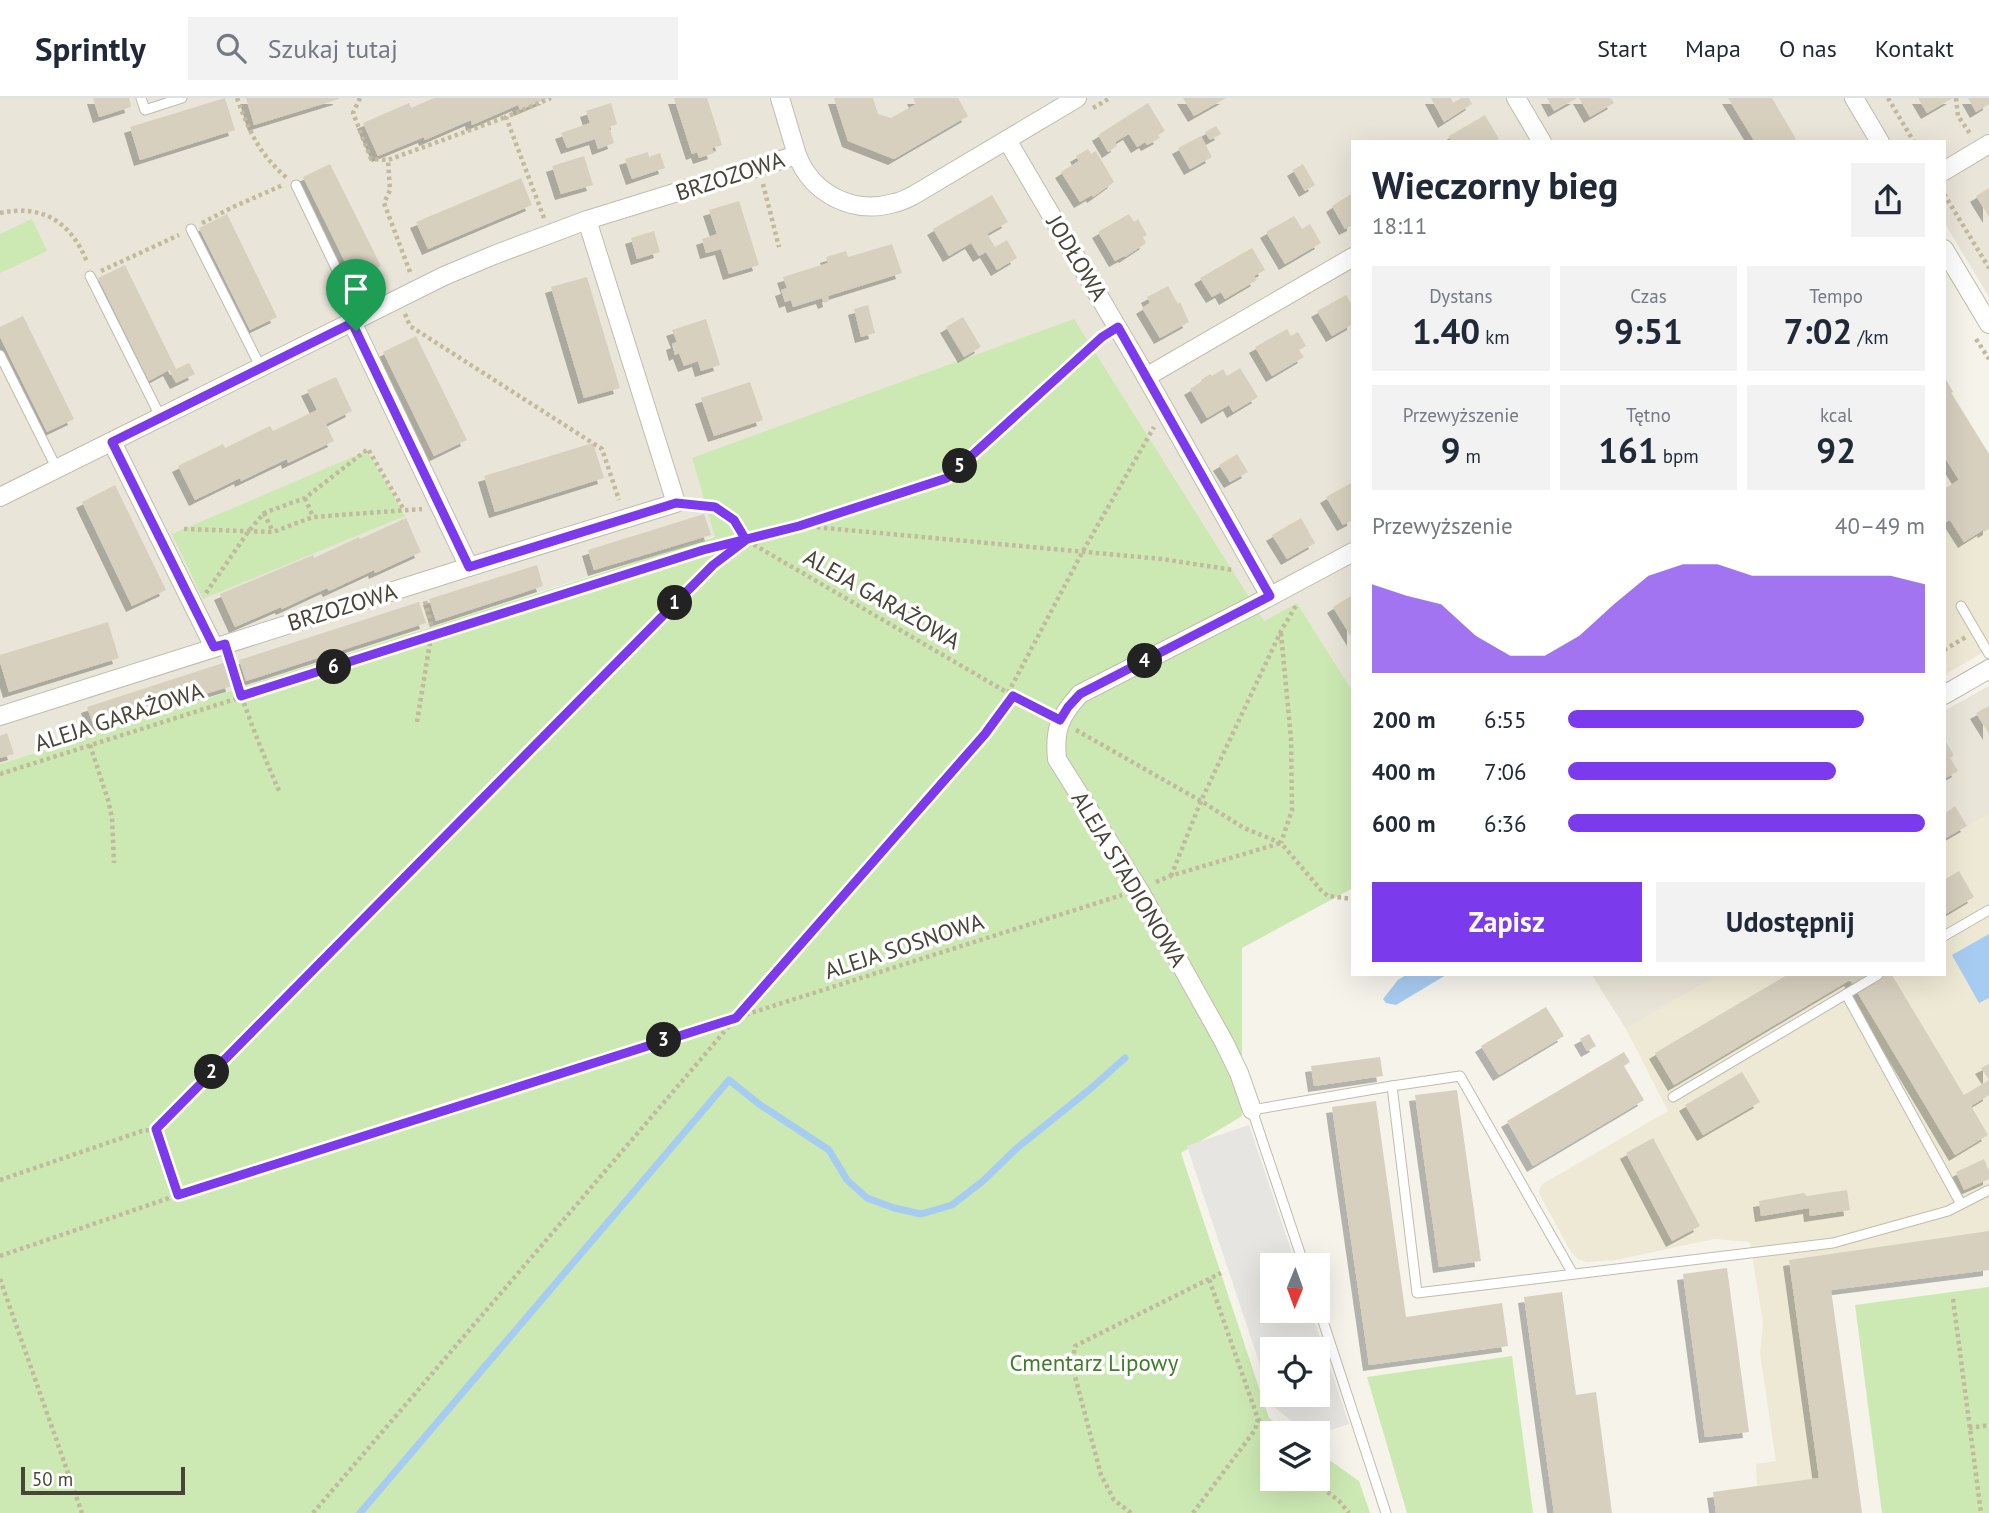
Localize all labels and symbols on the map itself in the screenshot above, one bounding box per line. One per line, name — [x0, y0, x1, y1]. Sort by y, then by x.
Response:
street label: BRZOZOWA — [672, 144, 788, 207]
street label: JODŁOWA — [1040, 209, 1115, 306]
pin — [326, 259, 386, 331]
pin: 5 — [942, 448, 978, 484]
street label: ALEJA GARAŻOWA — [799, 542, 966, 655]
street label: BRZOZOWA — [284, 576, 401, 637]
pin: 1 — [658, 586, 692, 620]
pin: 4 — [1128, 644, 1162, 678]
pin: 6 — [316, 650, 352, 684]
street label: ALEJA GARAŻOWA — [31, 675, 207, 757]
street label: ALEJA STADIONOWA — [1065, 786, 1194, 972]
street label: ALEJA SOSNOWA — [821, 906, 988, 985]
pin: 3 — [646, 1023, 682, 1058]
pin: 2 — [194, 1054, 230, 1090]
north arrow — [1260, 1253, 1330, 1323]
park label: Cmentarz Lipowy — [1010, 1348, 1179, 1377]
scale bar — [21, 1464, 186, 1496]

